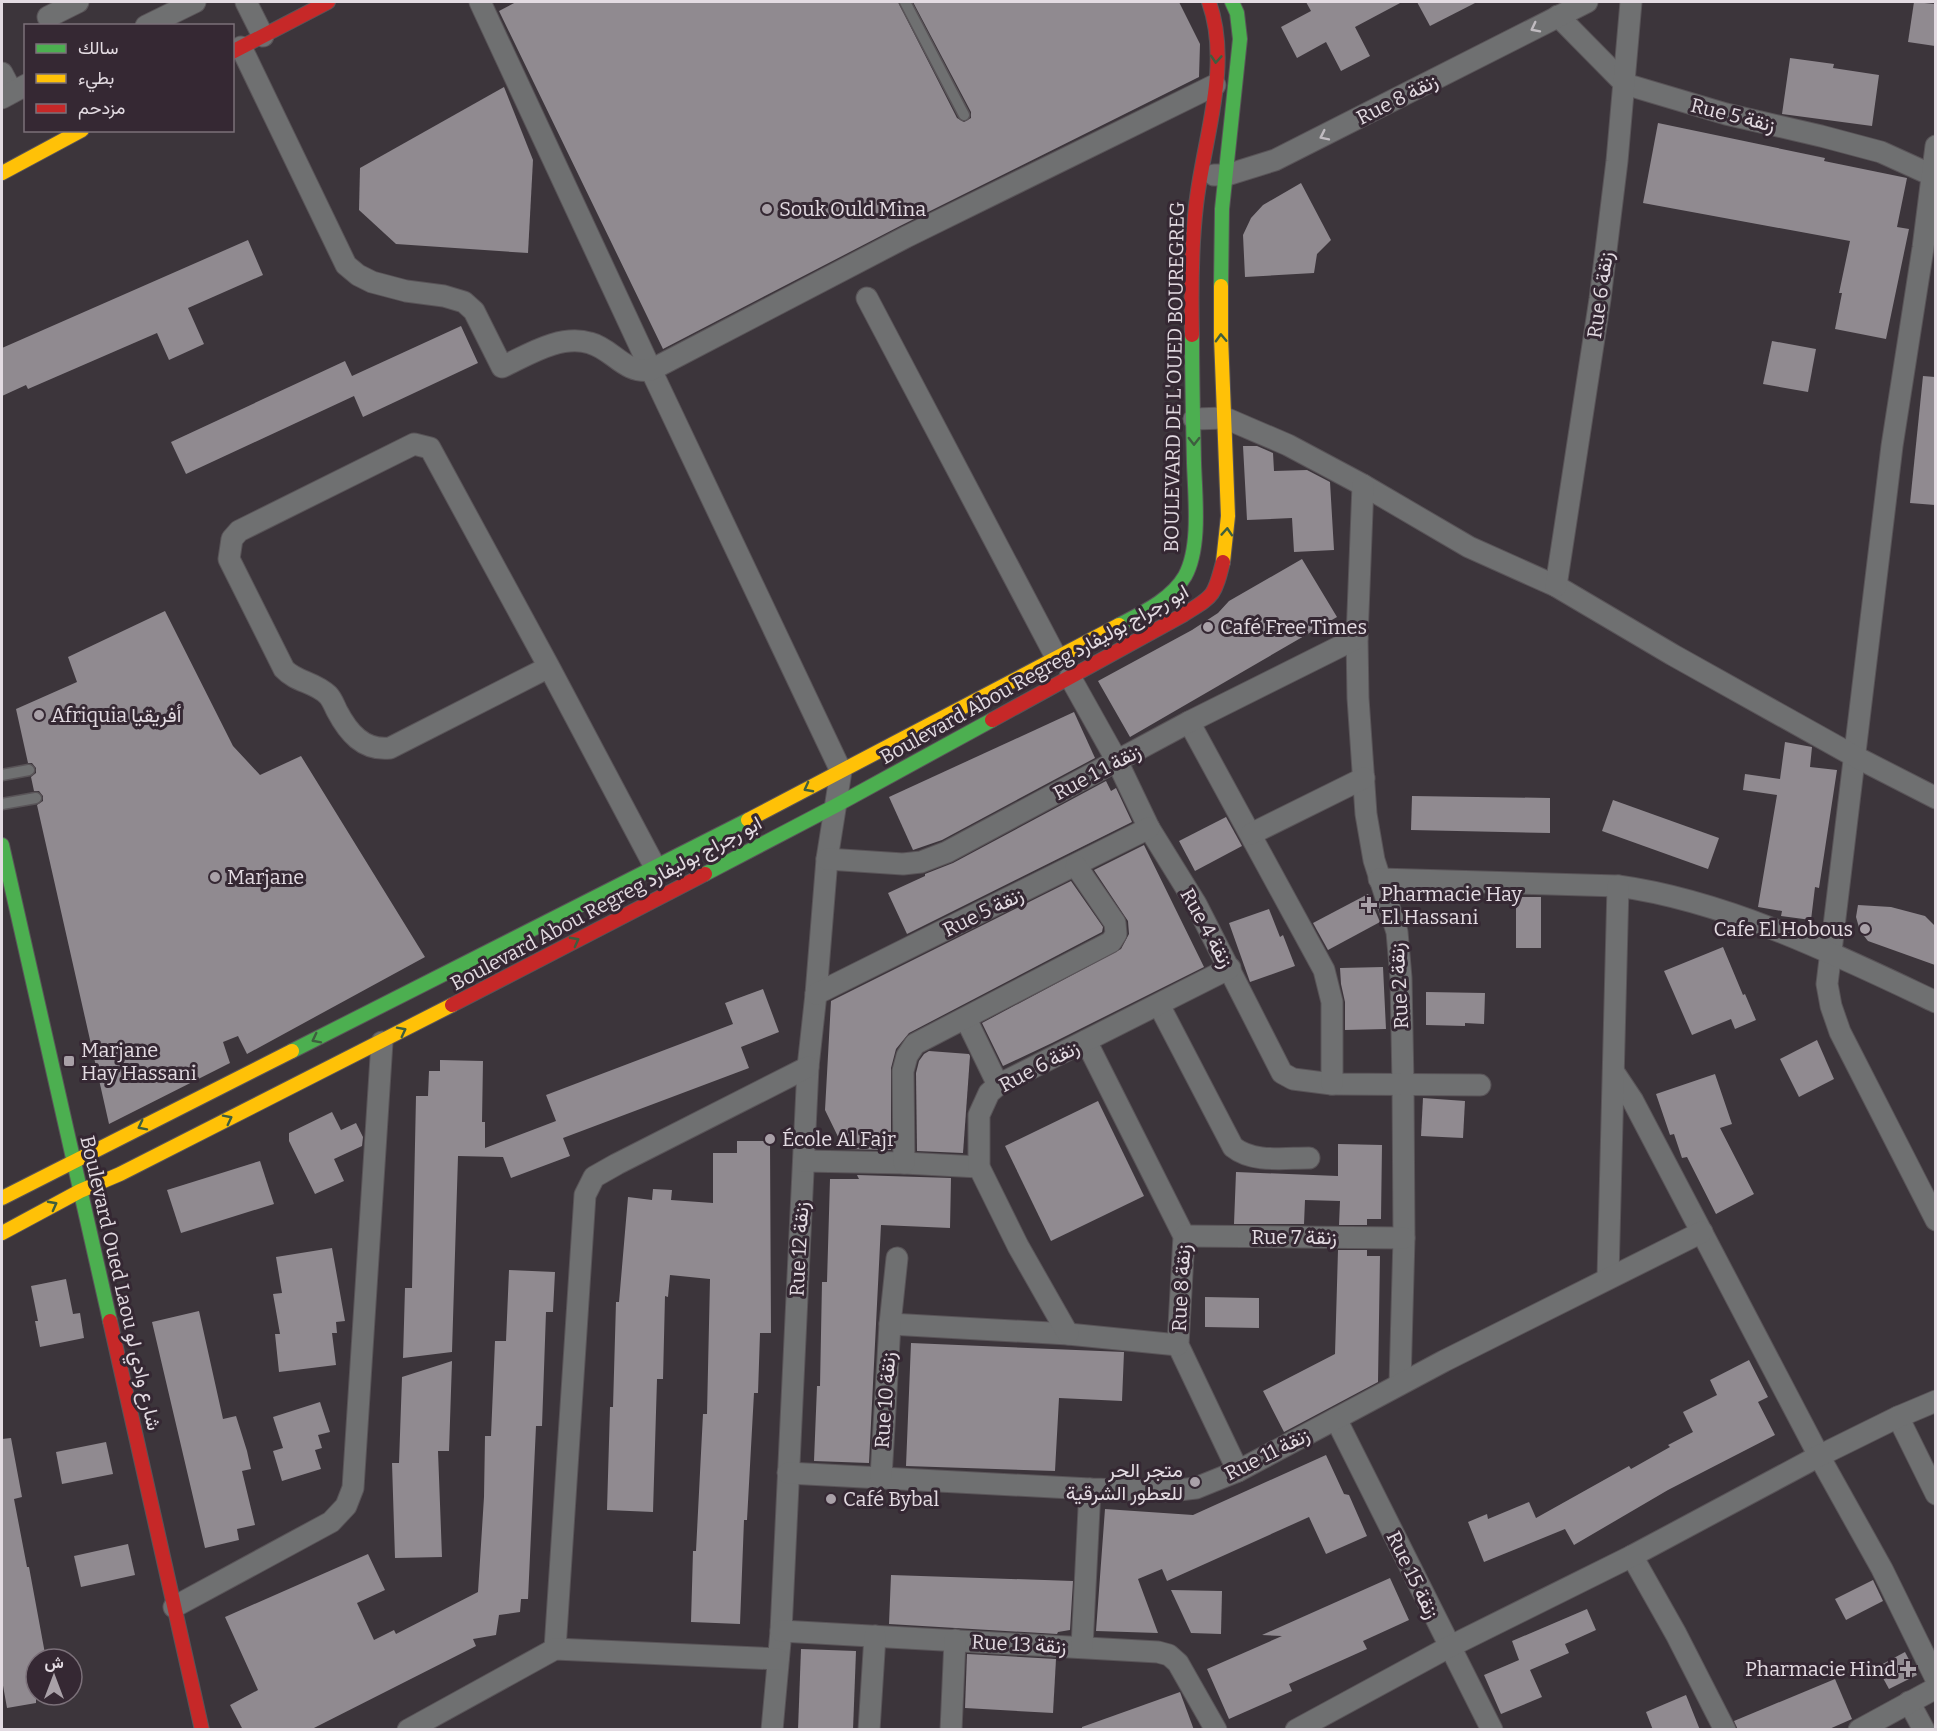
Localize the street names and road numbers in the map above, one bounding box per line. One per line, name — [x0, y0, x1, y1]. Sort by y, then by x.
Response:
street label: Rue 8 زنقة — [1352, 68, 1442, 130]
street label: Rue 5 زنقة — [1688, 93, 1778, 138]
street label: BOULEVARD DE L'OUED BOUREGREG — [1159, 201, 1189, 553]
street label: Rue 6 زنقة — [1582, 250, 1619, 340]
street label: Boulevard Abou Regreg ابو رجراج بوليفارد — [876, 579, 1193, 771]
street label: Rue 1 زنقة 1 — [1049, 739, 1145, 806]
street label: Boulevard Abou Regreg ابو رجراج بوليفارد — [446, 810, 767, 997]
street label: Rue 5 زنقة — [939, 882, 1028, 943]
street label: Rue 4 زنقة — [1174, 884, 1239, 973]
street label: Rue 2 زنقة — [1385, 942, 1414, 1030]
street label: Rue 6 زنقة — [995, 1035, 1084, 1098]
street label: Boulevard Oued Laou شارع وادي لو — [70, 1133, 167, 1434]
street label: Rue 12 زنقة — [785, 1201, 814, 1297]
street label: Rue 7 زنقة — [1251, 1225, 1337, 1250]
street label: Rue 8 زنقة — [1167, 1244, 1196, 1332]
street label: Rue 10 زنقة — [870, 1351, 901, 1449]
street label: Rue 11 زنقة — [1221, 1422, 1314, 1486]
street label: Rue 15 زنقة — [1381, 1527, 1444, 1623]
street label: Rue 13 زنقة — [971, 1630, 1067, 1659]

